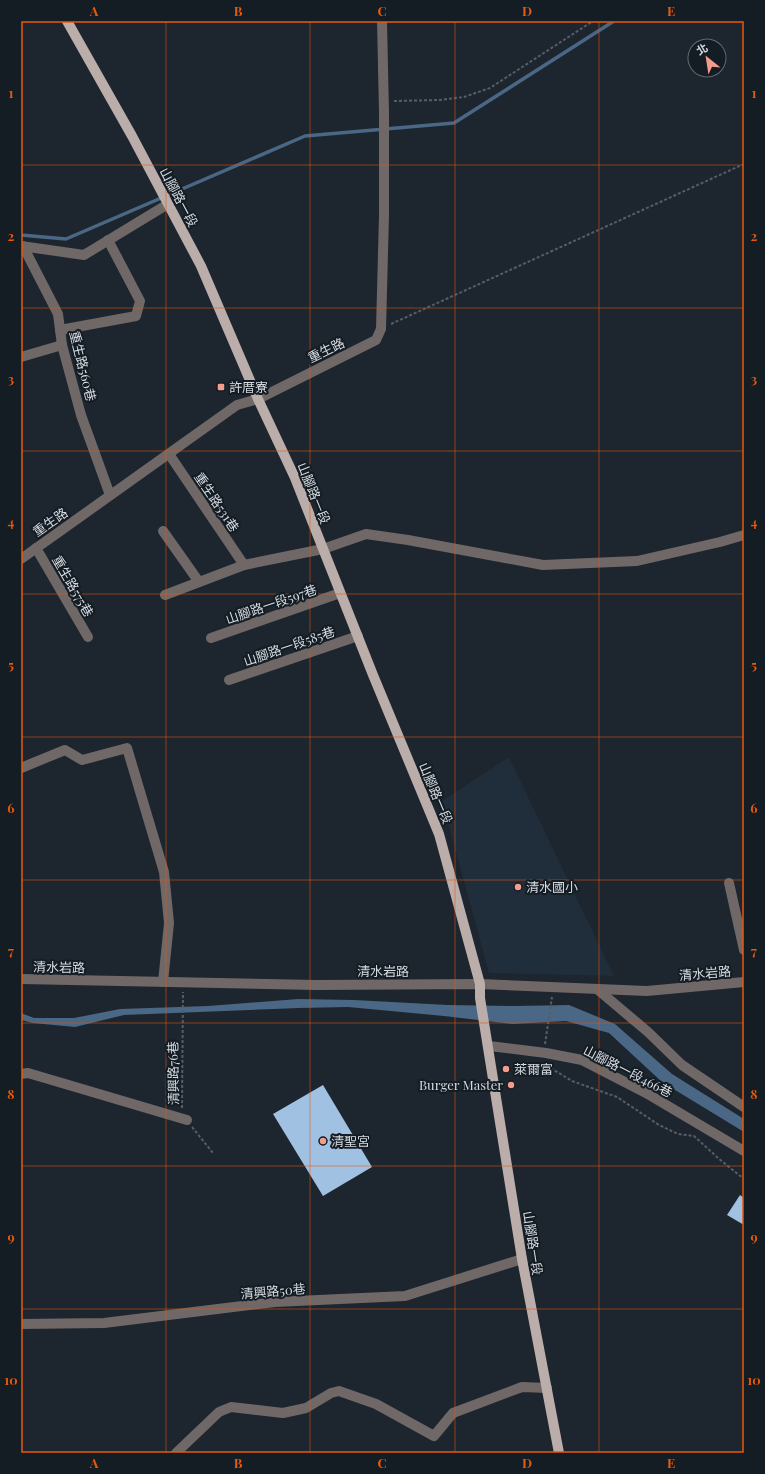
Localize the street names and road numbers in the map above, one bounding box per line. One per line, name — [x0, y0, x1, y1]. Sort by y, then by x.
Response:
street label: 山腳路一段 — [157, 164, 202, 229]
street label: 重生路560巷 — [67, 329, 100, 403]
street label: 重生路 — [305, 333, 347, 366]
street label: 山腳路一段 — [294, 459, 335, 526]
street label: 重生路531巷 — [191, 469, 243, 535]
street label: 重生路 — [29, 503, 71, 540]
street label: 重生路575巷 — [49, 552, 98, 619]
street label: 山腳路一段597巷 — [223, 580, 319, 627]
street label: 山腳路一段585巷 — [241, 622, 337, 669]
street label: 山腳路一段 — [416, 760, 457, 826]
street label: 清水岩路 — [33, 958, 85, 975]
street label: 清水岩路 — [357, 962, 409, 979]
street label: 清水岩路 — [678, 962, 732, 983]
street label: 清興路76巷 — [163, 1041, 182, 1105]
street label: 山腳路一段466巷 — [581, 1041, 676, 1100]
street label: 山腳路一段 — [520, 1209, 547, 1276]
street label: 清興路50巷 — [240, 1279, 306, 1302]

